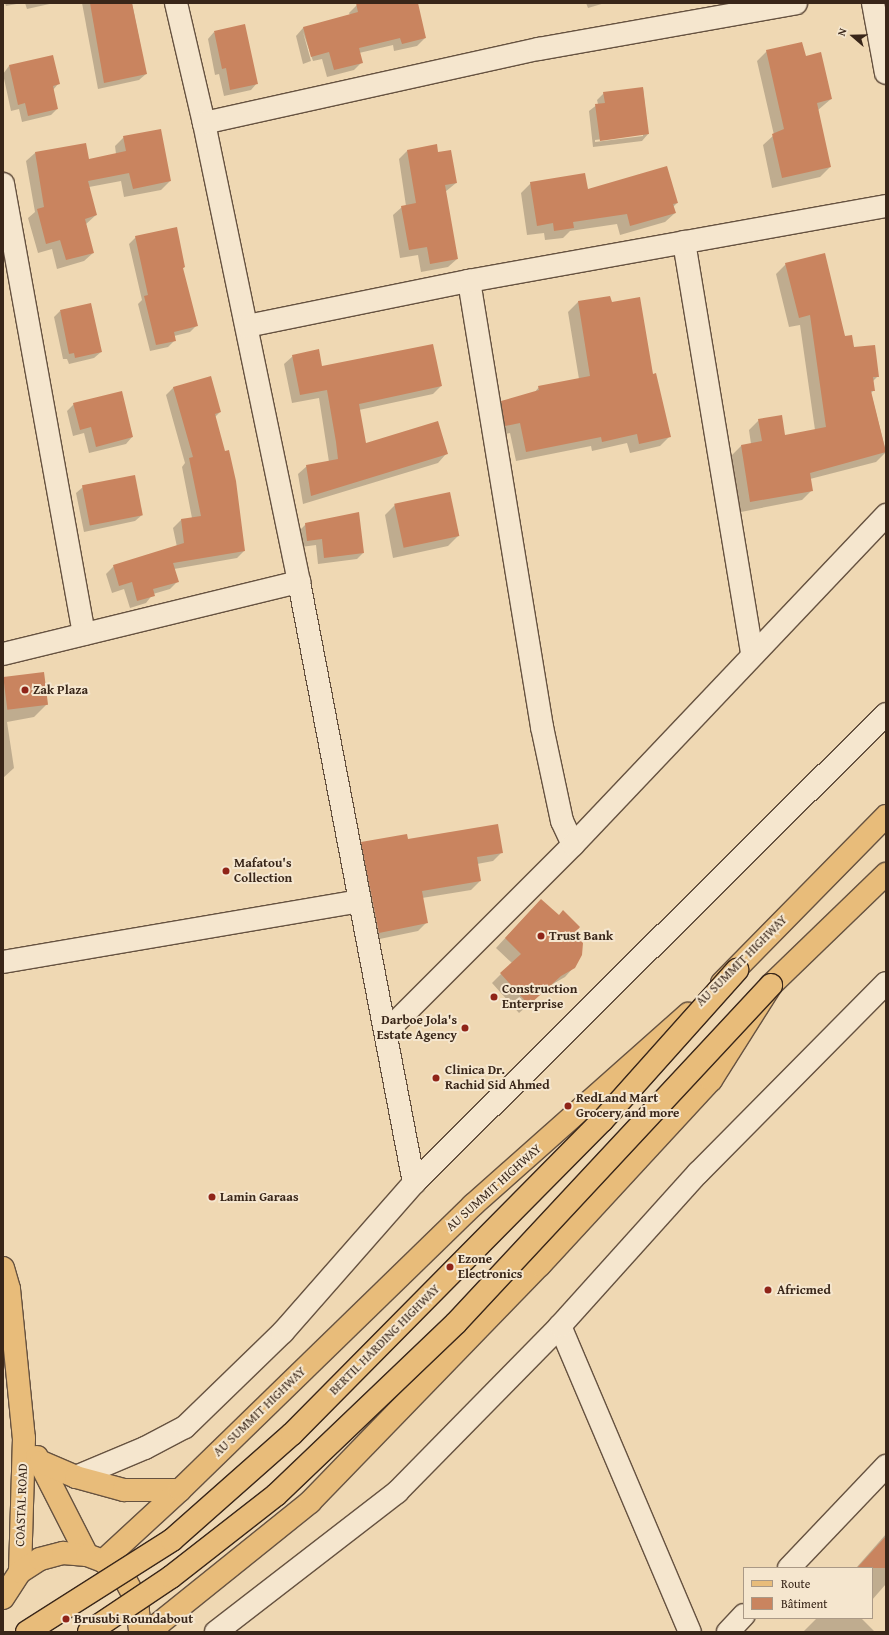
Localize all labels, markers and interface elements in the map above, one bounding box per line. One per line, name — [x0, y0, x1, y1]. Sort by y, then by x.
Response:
north arrow — [833, 16, 873, 56]
text: N — [833, 26, 850, 38]
place label: Zak Plaza — [33, 682, 88, 698]
marker: Zak Plaza — [20, 685, 30, 695]
place label: Mafatou's Collection — [234, 856, 292, 887]
marker: Mafatou's Collection — [221, 866, 231, 876]
street label: AU SUMMIT HIGHWAY — [693, 912, 791, 1010]
place label: Trust Bank — [549, 928, 613, 944]
marker: Trust Bank — [536, 931, 546, 941]
place label: Construction Enterprise — [502, 982, 577, 1013]
marker: Construction Enterprise — [489, 992, 499, 1002]
place label: Darboe Jola's Estate Agency — [377, 1013, 457, 1044]
marker: Darboe Jola's Estate Agency — [460, 1023, 470, 1033]
place label: Clinica Dr. Rachid Sid Ahmed — [445, 1063, 550, 1094]
marker: Clinica Dr. Rachid Sid Ahmed — [430, 1072, 442, 1084]
place label: RedLand Mart Grocery and more — [576, 1091, 679, 1122]
marker: RedLand Mart Grocery and more — [563, 1101, 573, 1111]
street label: AU SUMMIT HIGHWAY — [443, 1141, 545, 1235]
place label: Lamin Garaas — [220, 1189, 298, 1205]
marker: Lamin Garaas — [207, 1192, 217, 1202]
place label: Ezone Electronics — [458, 1252, 522, 1283]
marker: Ezone Electronics — [445, 1262, 455, 1272]
street label: BERTIL HARDING HIGHWAY — [326, 1281, 444, 1399]
place label: Africmed — [777, 1282, 831, 1298]
marker: Africmed — [762, 1284, 774, 1296]
street label: AU SUMMIT HIGHWAY — [210, 1364, 310, 1460]
street label: COASTAL ROAD — [13, 1463, 31, 1547]
legend — [743, 1567, 873, 1619]
text: Route — [781, 1575, 810, 1592]
text: Bâtiment — [781, 1595, 828, 1612]
place label: Brusubi Roundabout — [74, 1611, 193, 1627]
marker: Brusubi Roundabout — [61, 1614, 71, 1624]

